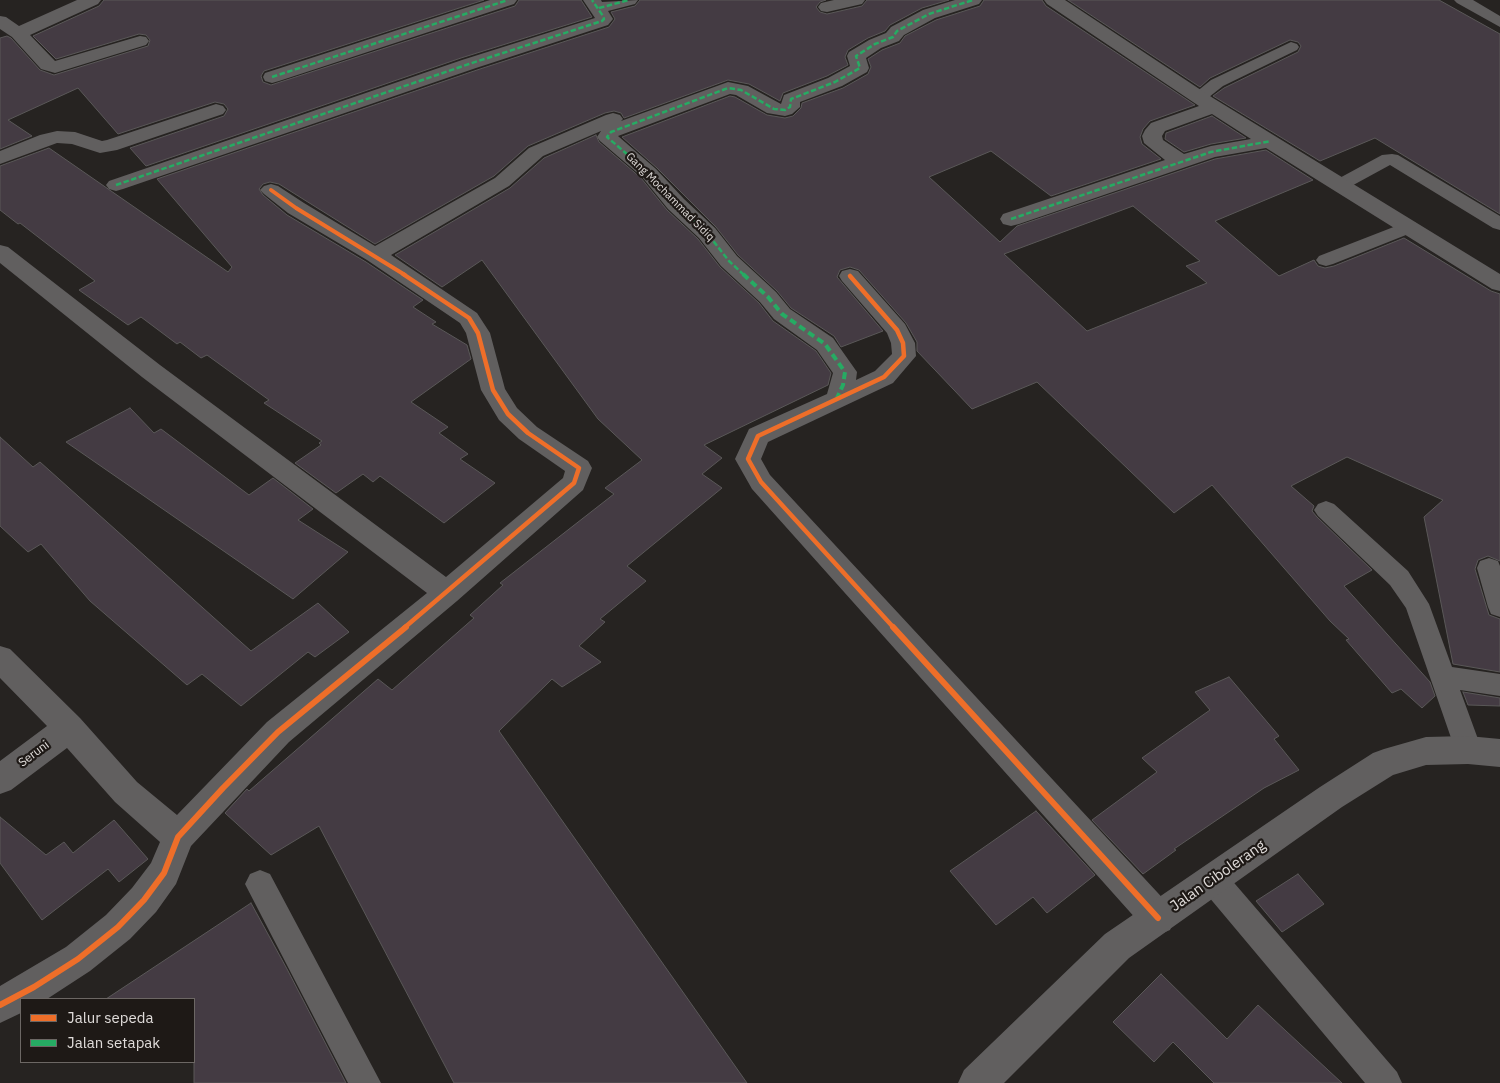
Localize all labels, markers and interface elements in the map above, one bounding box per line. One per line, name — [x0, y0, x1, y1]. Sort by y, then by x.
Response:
street label: Gang Mochammad Sidiq — [623, 150, 717, 244]
street label: Seruni — [16, 738, 52, 770]
street label: Jalan Cibolerang — [1167, 836, 1269, 916]
legend — [20, 998, 195, 1063]
text: Jalur sepeda — [67, 1008, 154, 1027]
text: Jalan setapak — [67, 1033, 160, 1052]

